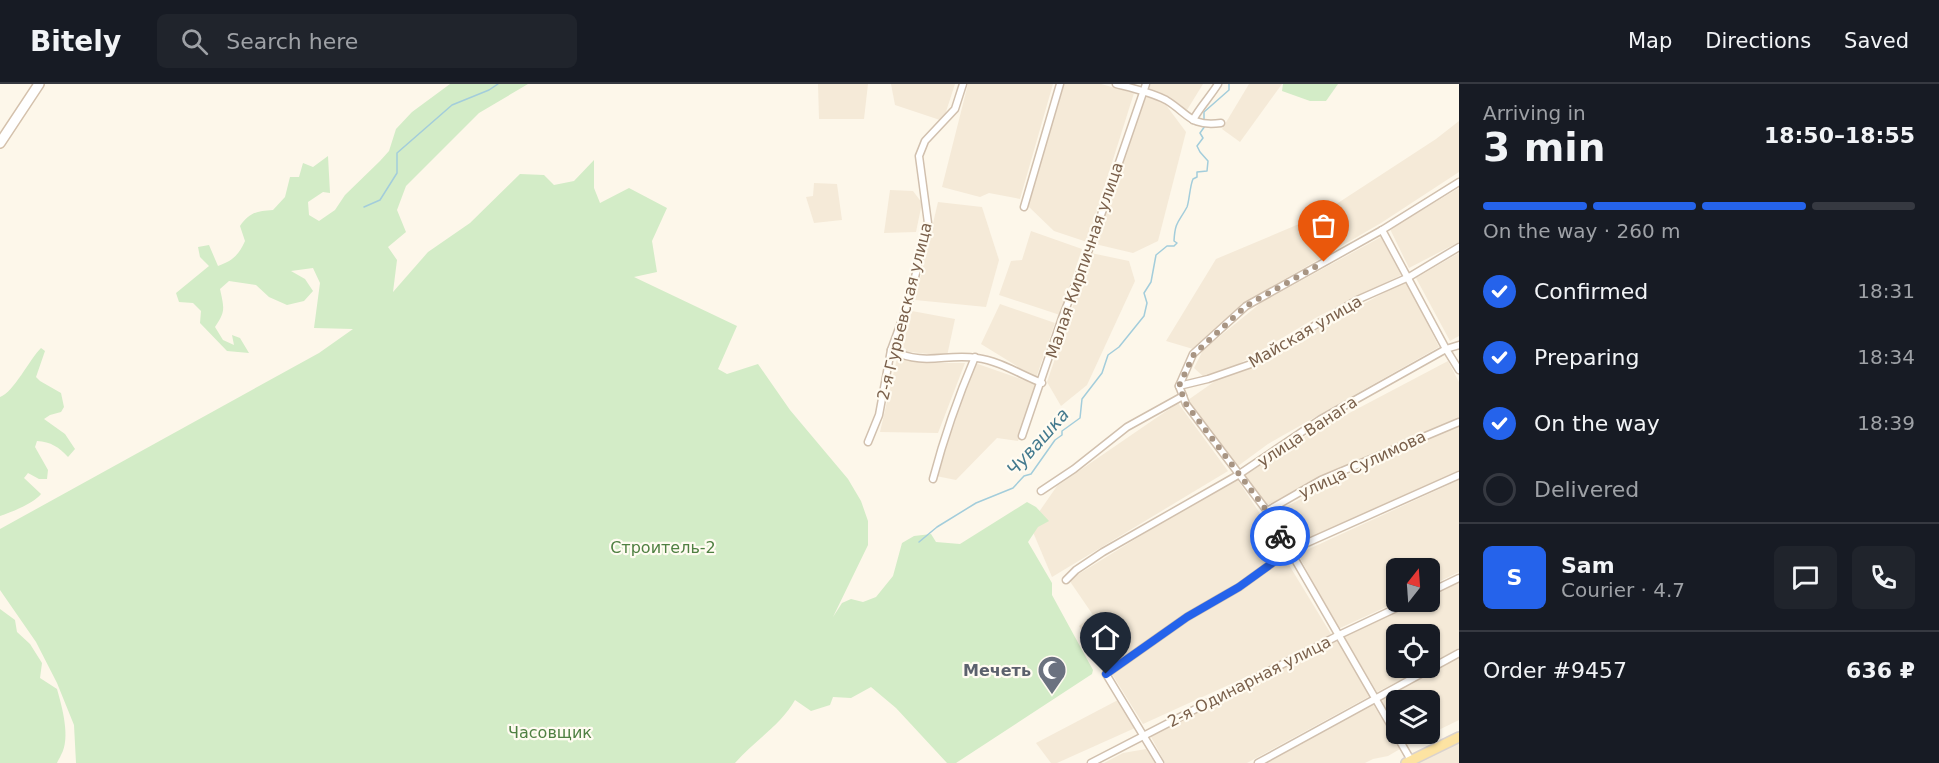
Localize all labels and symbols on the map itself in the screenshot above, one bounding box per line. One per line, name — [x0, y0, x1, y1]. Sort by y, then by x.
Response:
street label: Малая Кирпичная улица — [1042, 160, 1127, 361]
pin — [1298, 200, 1349, 262]
street label: 2-я Гурьевская улица — [873, 220, 936, 402]
street label: Майская улица — [1245, 291, 1365, 372]
street label: улица Ванага — [1254, 392, 1361, 471]
water label: Чувашка — [1002, 404, 1073, 480]
street label: улица Сулимова — [1296, 427, 1429, 502]
courier — [1250, 506, 1310, 566]
park label: Строитель-2 — [610, 538, 716, 557]
north arrow — [1386, 558, 1440, 612]
pin — [1080, 612, 1131, 674]
street label: 2-я Одинарная улица — [1164, 632, 1334, 731]
mosque icon: Мечеть — [1036, 654, 1068, 696]
place label: Мечеть — [963, 661, 1031, 680]
park label: Часовщик — [508, 723, 592, 742]

